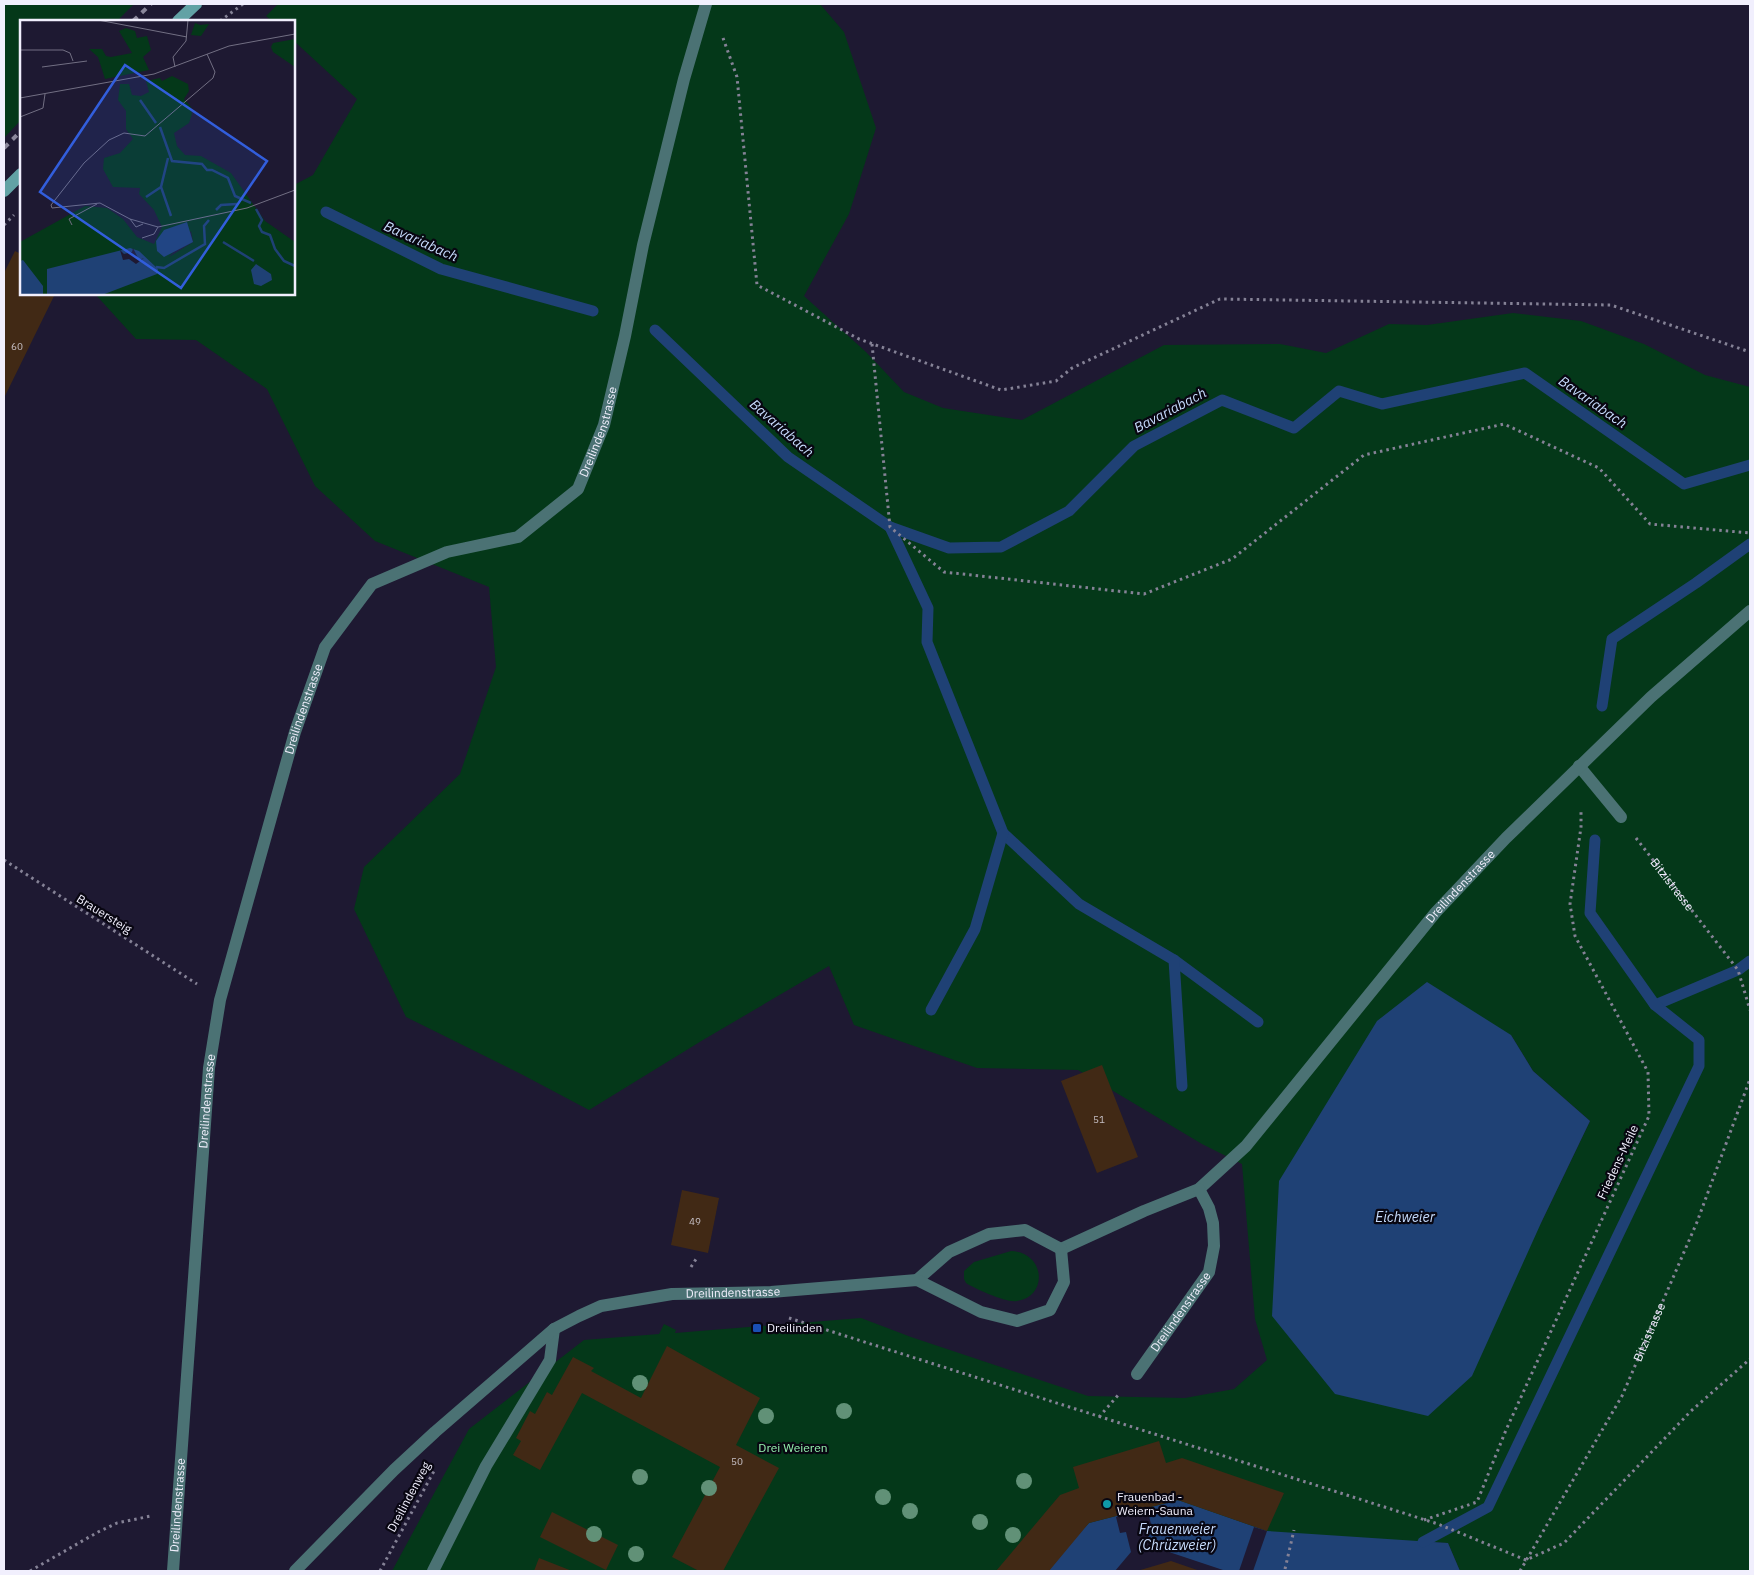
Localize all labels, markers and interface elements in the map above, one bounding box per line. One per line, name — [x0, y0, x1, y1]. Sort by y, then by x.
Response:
inset map — [20, 20, 295, 295]
water label: Bavariabach — [381, 217, 461, 265]
house number: 60 — [11, 340, 23, 353]
water label: Bavariabach — [1555, 372, 1631, 432]
water label: Bavariabach — [1131, 383, 1209, 437]
street label: Dreilindenstrasse — [576, 385, 620, 479]
water label: Bavariabach — [746, 395, 818, 461]
street label: Dreilindenstrasse — [281, 661, 326, 756]
street label: Dreilindenstrasse — [1422, 846, 1498, 926]
street label: Bitzistrasse — [1647, 855, 1698, 914]
street label: Brauersteig — [74, 891, 135, 937]
street label: Dreilindenstrasse — [195, 1053, 218, 1149]
house number: 51 — [1093, 1113, 1105, 1126]
street label: Friedens-Meile — [1594, 1122, 1642, 1201]
water label: Eichweier — [1375, 1208, 1436, 1226]
house number: 49 — [689, 1215, 701, 1228]
street label: Dreilindenstrasse — [1147, 1268, 1214, 1355]
street label: Dreilindenstrasse — [686, 1283, 781, 1301]
street label: Bitzistrasse — [1630, 1300, 1668, 1364]
place label: Dreilinden — [767, 1320, 822, 1335]
marker: Dreilinden — [751, 1322, 763, 1334]
park label: Drei Weieren — [758, 1440, 828, 1455]
house number: 50 — [731, 1455, 743, 1468]
street label: Dreilindenstrasse — [166, 1457, 188, 1553]
street label: Dreilindenweg — [384, 1458, 434, 1534]
place label: Frauenbad - Weiern-Sauna — [1117, 1489, 1193, 1518]
marker: Frauenbad - Weiern-Sauna — [1101, 1498, 1113, 1510]
water label: Frauenweier (Chrüzweier) — [1138, 1520, 1216, 1554]

